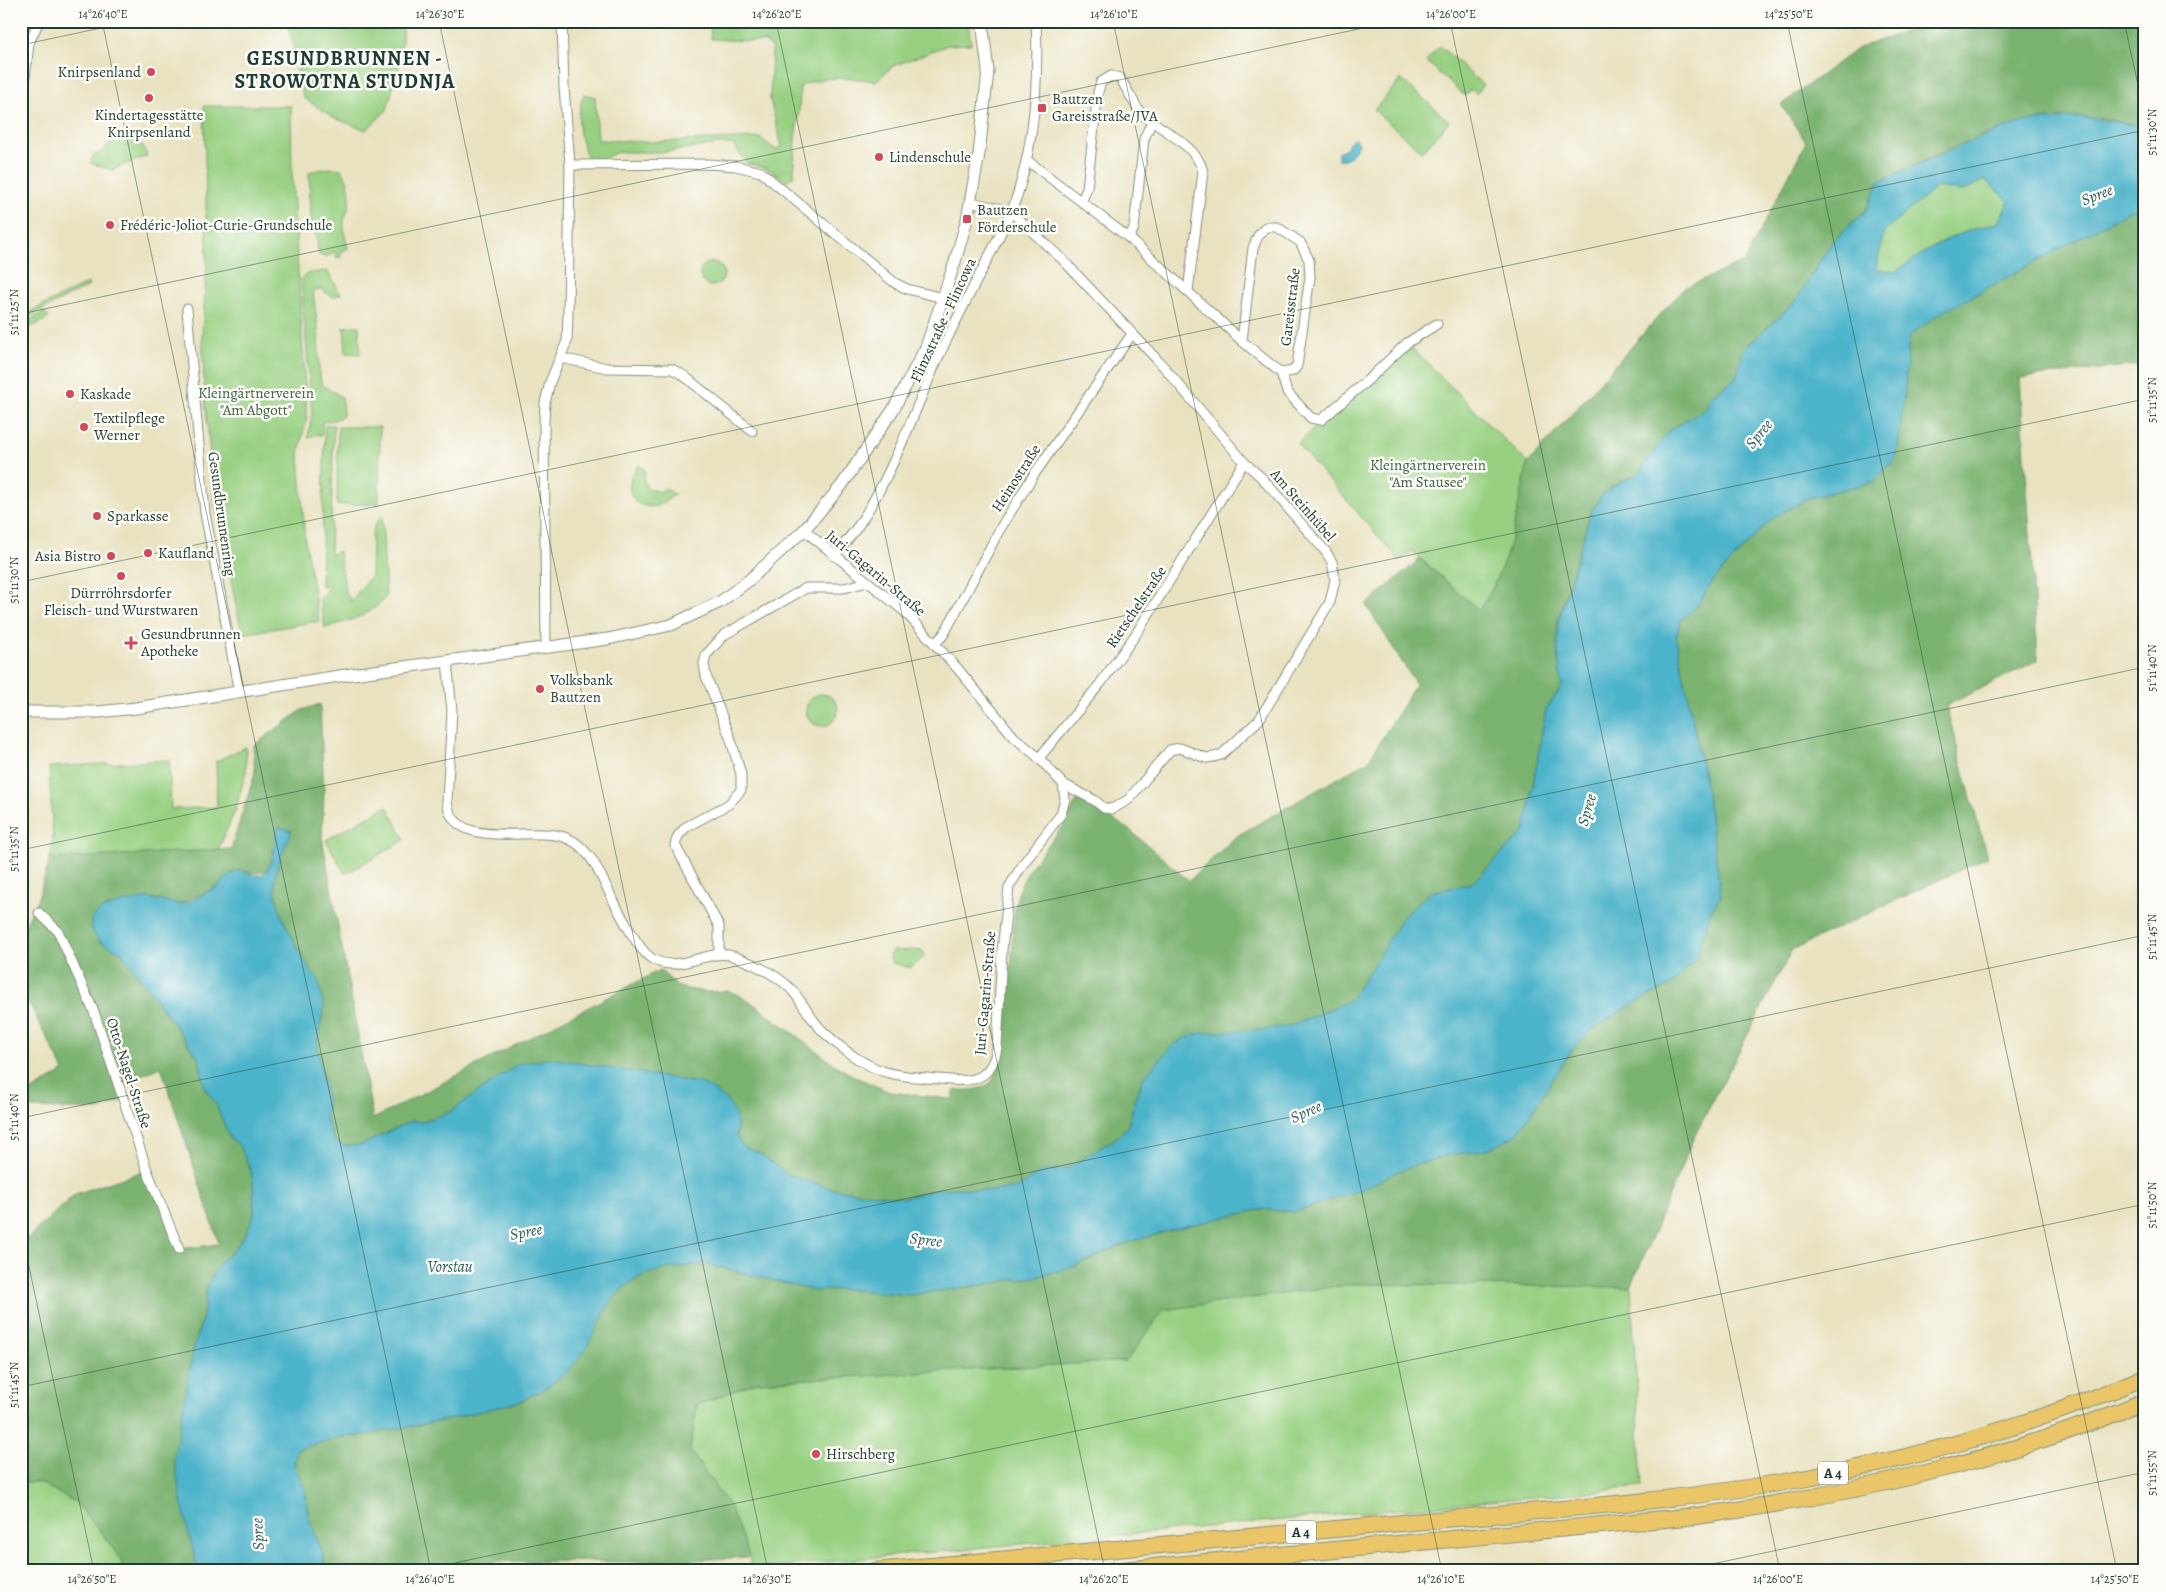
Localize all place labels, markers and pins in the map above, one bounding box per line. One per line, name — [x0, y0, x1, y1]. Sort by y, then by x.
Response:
place label: Knirpsenland — [58, 62, 142, 82]
marker: Knirpsenland — [145, 66, 157, 78]
place label: Bautzen Gareisstraße/JVA — [1052, 89, 1158, 126]
marker: Kindertagesstätte Knirpsenland — [143, 92, 155, 104]
marker: Bautzen Gareisstraße/JVA — [1036, 102, 1048, 114]
place label: Kindertagesstätte Knirpsenland — [94, 105, 204, 142]
place label: Lindenschule — [889, 147, 971, 167]
marker: Lindenschule — [873, 151, 885, 163]
place label: Bautzen Förderschule — [977, 200, 1057, 237]
marker: Bautzen Förderschule — [961, 213, 973, 225]
place label: Frédéric-Joliot-Curie-Grundschule — [120, 215, 332, 235]
marker: Frédéric-Joliot-Curie-Grundschule — [104, 219, 116, 231]
place label: Kaskade — [80, 384, 131, 404]
marker: Kaskade — [64, 388, 76, 400]
place label: Textilpflege Werner — [93, 408, 165, 445]
marker: Textilpflege Werner — [78, 421, 90, 433]
place label: Sparkasse — [107, 506, 169, 526]
marker: Sparkasse — [91, 510, 103, 522]
place label: Kaufland — [158, 543, 215, 563]
place label: Asia Bistro — [34, 546, 101, 566]
marker: Kaufland — [142, 547, 154, 559]
marker: Asia Bistro — [105, 550, 117, 562]
marker: Dürrröhrsdorfer Fleisch- und Wurstwaren — [115, 570, 127, 582]
place label: Dürrröhrsdorfer Fleisch- und Wurstwaren — [44, 583, 198, 620]
place label: Gesundbrunnen Apotheke — [140, 624, 241, 661]
marker: Gesundbrunnen Apotheke — [125, 637, 137, 649]
place label: Volksbank Bautzen — [549, 670, 613, 707]
marker: Volksbank Bautzen — [534, 683, 546, 695]
place label: Hirschberg — [826, 1444, 896, 1464]
marker: Hirschberg — [810, 1448, 822, 1460]

